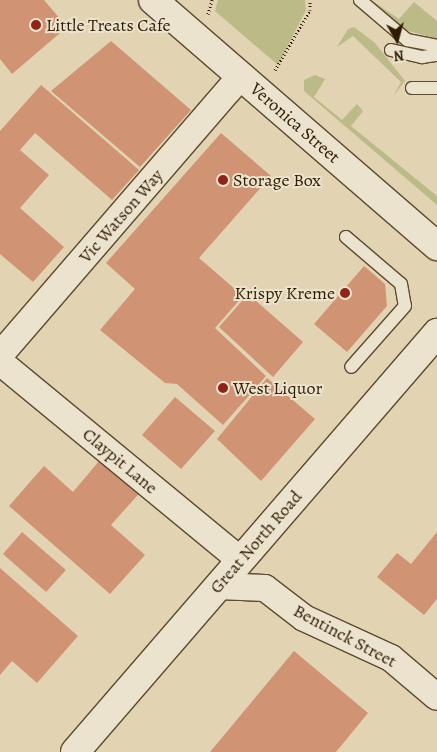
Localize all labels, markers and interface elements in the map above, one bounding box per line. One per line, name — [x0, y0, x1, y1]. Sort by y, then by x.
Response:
place label: Little Treats Cafe — [46, 14, 171, 36]
north arrow — [372, 15, 422, 65]
marker: Little Treats Cafe — [30, 19, 42, 31]
text: N — [393, 45, 405, 65]
street label: Veronica Street — [246, 78, 344, 168]
street label: Vic Watson Way — [74, 165, 168, 267]
place label: Storage Box — [233, 169, 321, 191]
marker: Storage Box — [217, 174, 229, 186]
place label: Krispy Kreme — [235, 282, 335, 304]
marker: Krispy Kreme — [339, 287, 351, 299]
place label: West Liquor — [233, 377, 322, 399]
marker: West Liquor — [217, 382, 229, 394]
street label: Claypit Lane — [78, 423, 162, 499]
street label: Great North Road — [205, 486, 307, 598]
street label: Bentinck Street — [290, 600, 400, 672]

